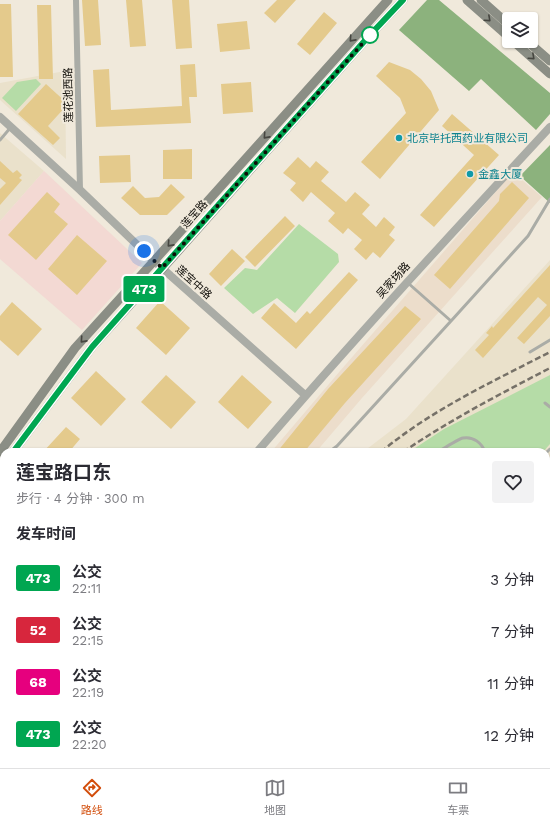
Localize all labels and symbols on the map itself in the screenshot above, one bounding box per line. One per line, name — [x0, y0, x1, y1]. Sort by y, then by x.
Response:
one-way arrow — [483, 14, 491, 21]
unlabelled marker — [361, 26, 379, 44]
one-way arrow — [350, 35, 357, 42]
one-way arrow — [527, 53, 534, 60]
street label: 莲花池西路 — [62, 67, 75, 123]
one-way arrow — [263, 132, 270, 139]
place label: 北京毕托西药业有限公司 — [407, 132, 528, 145]
marker: 北京毕托西药业有限公司 — [394, 133, 404, 143]
place label: 金鑫大厦 — [478, 168, 522, 181]
marker: 金鑫大厦 — [465, 169, 475, 179]
street label: 莲宝路 — [179, 198, 210, 231]
one-way arrow — [167, 239, 175, 247]
your location — [134, 241, 154, 261]
street label: 吴家场路 — [374, 260, 413, 301]
street label: 莲宝中路 — [173, 263, 214, 302]
line badge: 473 — [121, 276, 167, 302]
one-way arrow — [80, 336, 87, 343]

